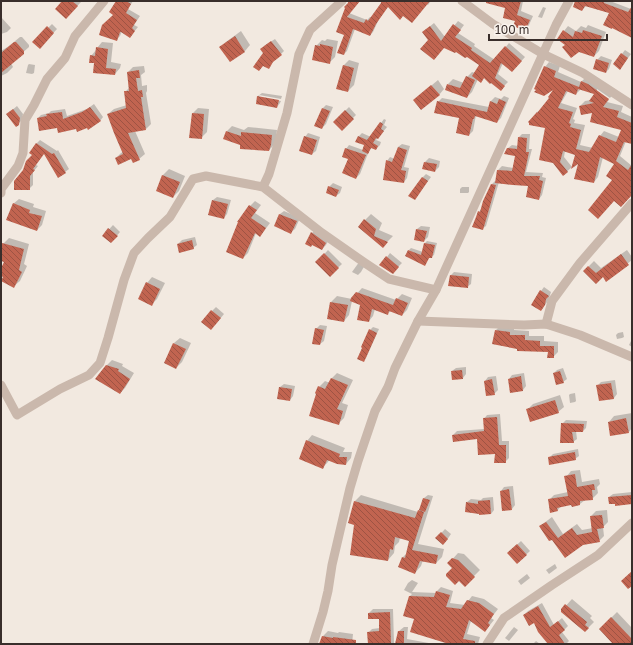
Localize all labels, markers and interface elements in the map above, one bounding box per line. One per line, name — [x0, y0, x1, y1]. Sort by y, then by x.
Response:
scale bar — [489, 16, 607, 42]
text: 100 m — [495, 22, 529, 37]

